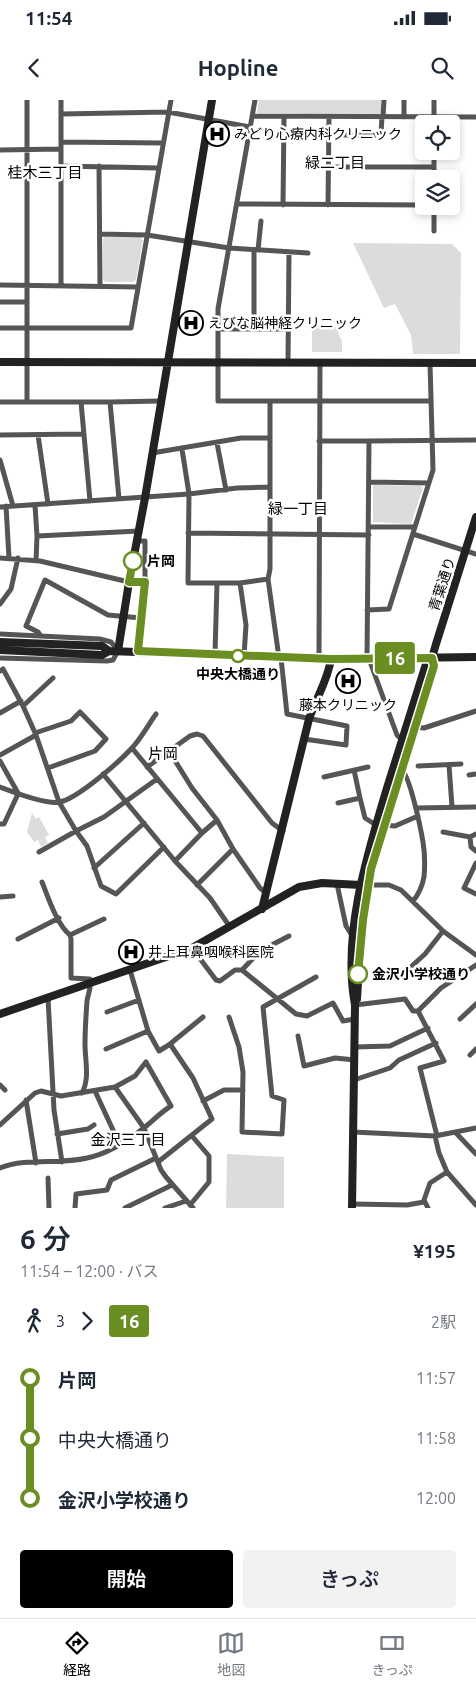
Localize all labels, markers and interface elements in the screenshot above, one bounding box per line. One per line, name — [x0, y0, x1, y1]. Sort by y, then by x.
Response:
text: 11:54 — [25, 7, 73, 29]
icon: back — [20, 54, 48, 82]
icon: search — [428, 54, 456, 82]
text: Hopline — [198, 55, 278, 80]
map controls — [415, 115, 460, 215]
button: locate — [415, 115, 460, 160]
hospital icon: みどり心療内科クリニック — [204, 121, 230, 147]
place label: みどり心療内科クリニック — [234, 126, 402, 142]
district label: 緑二丁目 — [305, 154, 365, 171]
district label: 桂木三丁目 — [7, 164, 83, 181]
button: layers — [415, 170, 460, 215]
hospital icon: えびな脳神経クリニック — [178, 310, 204, 336]
place label: えびな脳神経クリニック — [208, 315, 362, 331]
district label: 緑一丁目 — [268, 500, 328, 517]
marker: 片岡 — [123, 551, 143, 571]
place label: 片岡 — [147, 553, 175, 569]
street label: 青葉通り — [426, 555, 458, 613]
line badge: 16 — [372, 642, 418, 674]
text: 16 — [385, 648, 405, 668]
marker: 中央大橋通り — [231, 649, 245, 663]
place label: 中央大橋通り — [196, 666, 280, 682]
hospital icon: 藤本クリニック — [335, 668, 361, 694]
place label: 藤本クリニック — [299, 697, 397, 713]
district label: 片岡 — [148, 745, 178, 762]
hospital icon: 井上耳鼻咽喉科医院 — [118, 939, 144, 965]
place label: 井上耳鼻咽喉科医院 — [148, 944, 274, 960]
marker: 金沢小学校通り — [348, 964, 368, 984]
place label: 金沢小学校通り — [372, 966, 470, 982]
district label: 金沢三丁目 — [90, 1131, 166, 1148]
text: 6 分 — [20, 1223, 70, 1254]
text: ¥195 — [413, 1240, 456, 1262]
text: 11:54 – 12:00 · バス — [20, 1262, 159, 1280]
icon: walk — [20, 1307, 48, 1335]
icon: forward — [73, 1307, 101, 1335]
text: 16 — [119, 1311, 139, 1331]
text: 3 — [56, 1312, 65, 1330]
text: 2駅 — [431, 1313, 456, 1331]
text: 片岡 — [58, 1369, 96, 1391]
text: 11:57 — [416, 1369, 456, 1387]
text: 中央大橋通り — [58, 1429, 172, 1451]
text: 11:58 — [416, 1429, 456, 1447]
text: 金沢小学校通り — [58, 1489, 191, 1511]
text: 12:00 — [416, 1489, 456, 1507]
button: 開始 — [20, 1550, 233, 1608]
button: きっぷ — [243, 1550, 456, 1608]
tab: 経路 — [63, 1629, 91, 1679]
tab: 地図 — [217, 1629, 245, 1679]
tab: きっぷ — [371, 1629, 413, 1679]

